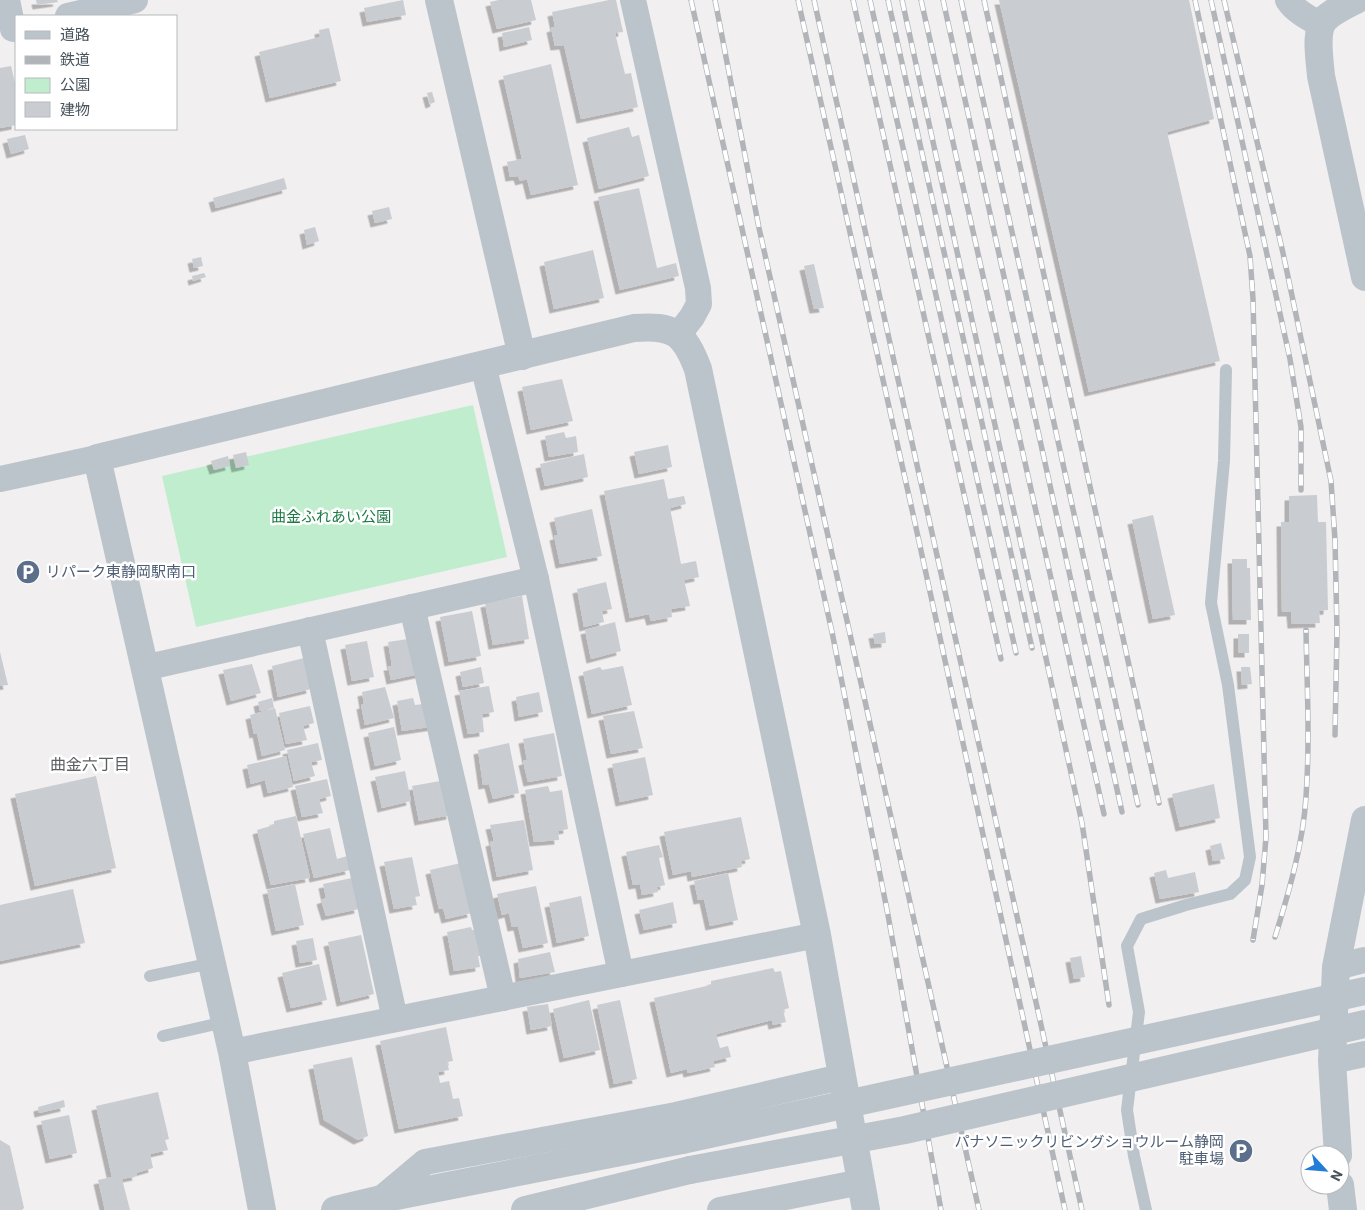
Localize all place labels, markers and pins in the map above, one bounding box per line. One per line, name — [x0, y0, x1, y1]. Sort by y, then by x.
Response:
parking icon: リパーク東静岡駅南口 — [15, 559, 41, 585]
place label: リパーク東静岡駅南口 — [46, 563, 196, 581]
place label: パナソニックリビングショウルーム静岡 駐車場 — [954, 1133, 1224, 1168]
parking icon: パナソニックリビングショウルーム静岡 駐車場 — [1228, 1138, 1254, 1164]

